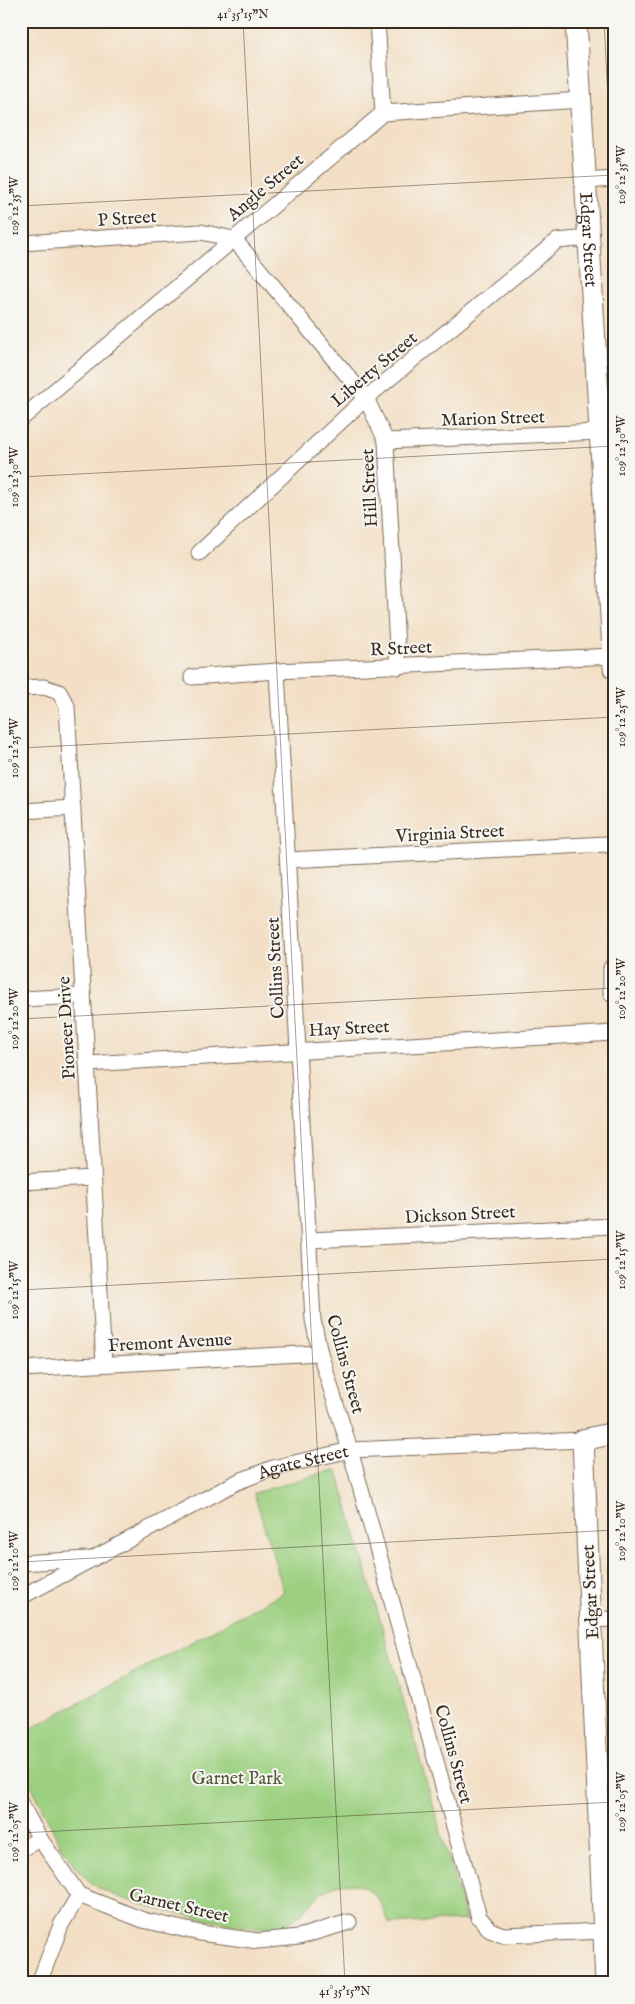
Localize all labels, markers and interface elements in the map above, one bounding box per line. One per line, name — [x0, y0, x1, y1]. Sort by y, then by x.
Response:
text: 41°35'15"N — [217, 7, 269, 22]
text: 109°12'35"W — [614, 145, 629, 205]
street label: Angle Street — [222, 149, 309, 228]
text: 109°12'35"W — [7, 176, 22, 236]
street label: Edgar Street — [573, 192, 602, 288]
street label: P Street — [97, 206, 157, 233]
street label: Liberty Street — [327, 327, 423, 413]
street label: Marion Street — [441, 406, 545, 433]
text: 109°12'30"W — [614, 415, 629, 476]
text: 109°12'30"W — [7, 446, 22, 507]
street label: Hill Street — [357, 448, 384, 528]
street label: R Street — [369, 636, 433, 663]
text: 109°12'25"W — [614, 686, 629, 747]
text: 109°12'25"W — [7, 717, 22, 778]
street label: Virginia Street — [394, 820, 505, 849]
street label: Collins Street — [262, 917, 291, 1019]
text: 109°12'20"W — [614, 958, 629, 1020]
street label: Pioneer Drive — [53, 976, 82, 1080]
text: 109°12'20"W — [7, 988, 22, 1050]
street label: Hay Street — [308, 1016, 390, 1043]
street label: Dickson Street — [404, 1201, 516, 1230]
text: 109°12'15"W — [614, 1230, 629, 1289]
text: 109°12'15"W — [7, 1260, 22, 1319]
street label: Collins Street — [320, 1312, 369, 1417]
street label: Fremont Avenue — [107, 1329, 233, 1358]
street label: Agate Street — [254, 1441, 351, 1486]
text: 109°12'10"W — [614, 1500, 629, 1561]
text: 109°12'10"W — [7, 1530, 22, 1591]
street label: Edgar Street — [578, 1544, 605, 1640]
street label: Collins Street — [428, 1702, 477, 1807]
park label: Garnet Park — [192, 1768, 283, 1791]
text: 109°12'05"W — [614, 1771, 629, 1832]
text: 109°12'05"W — [7, 1801, 22, 1862]
street label: Garnet Street — [127, 1884, 231, 1929]
text: 41°35'15"N — [319, 1984, 371, 1999]

